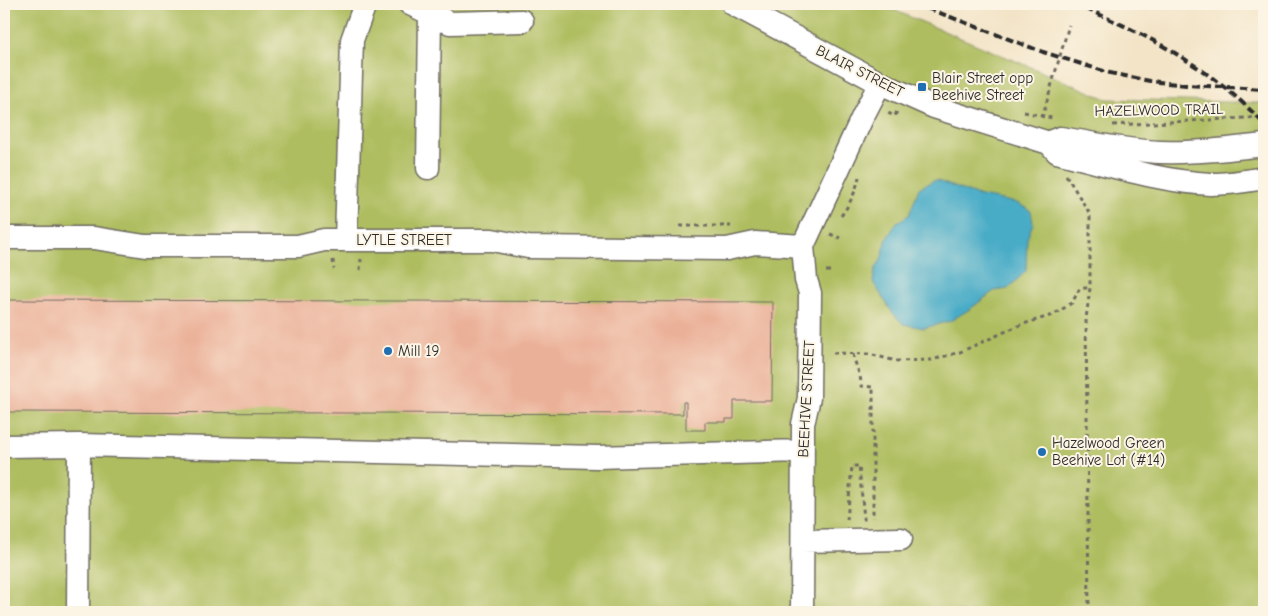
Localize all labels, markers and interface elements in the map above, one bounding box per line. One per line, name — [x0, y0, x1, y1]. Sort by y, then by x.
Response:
street label: BLAIR STREET — [813, 41, 907, 101]
place label: Blair Street opp Beehive Street — [932, 69, 1033, 104]
marker: Blair Street opp Beehive Street — [916, 81, 928, 93]
street label: HAZELWOOD TRAIL — [1094, 100, 1224, 120]
street label: LYTLE STREET — [356, 231, 452, 249]
street label: BEEHIVE STREET — [794, 340, 818, 458]
place label: Mill 19 — [398, 342, 439, 360]
marker: Mill 19 — [382, 345, 394, 357]
place label: Hazelwood Green Beehive Lot (#14) — [1052, 434, 1165, 469]
marker: Hazelwood Green Beehive Lot (#14) — [1036, 446, 1048, 458]

